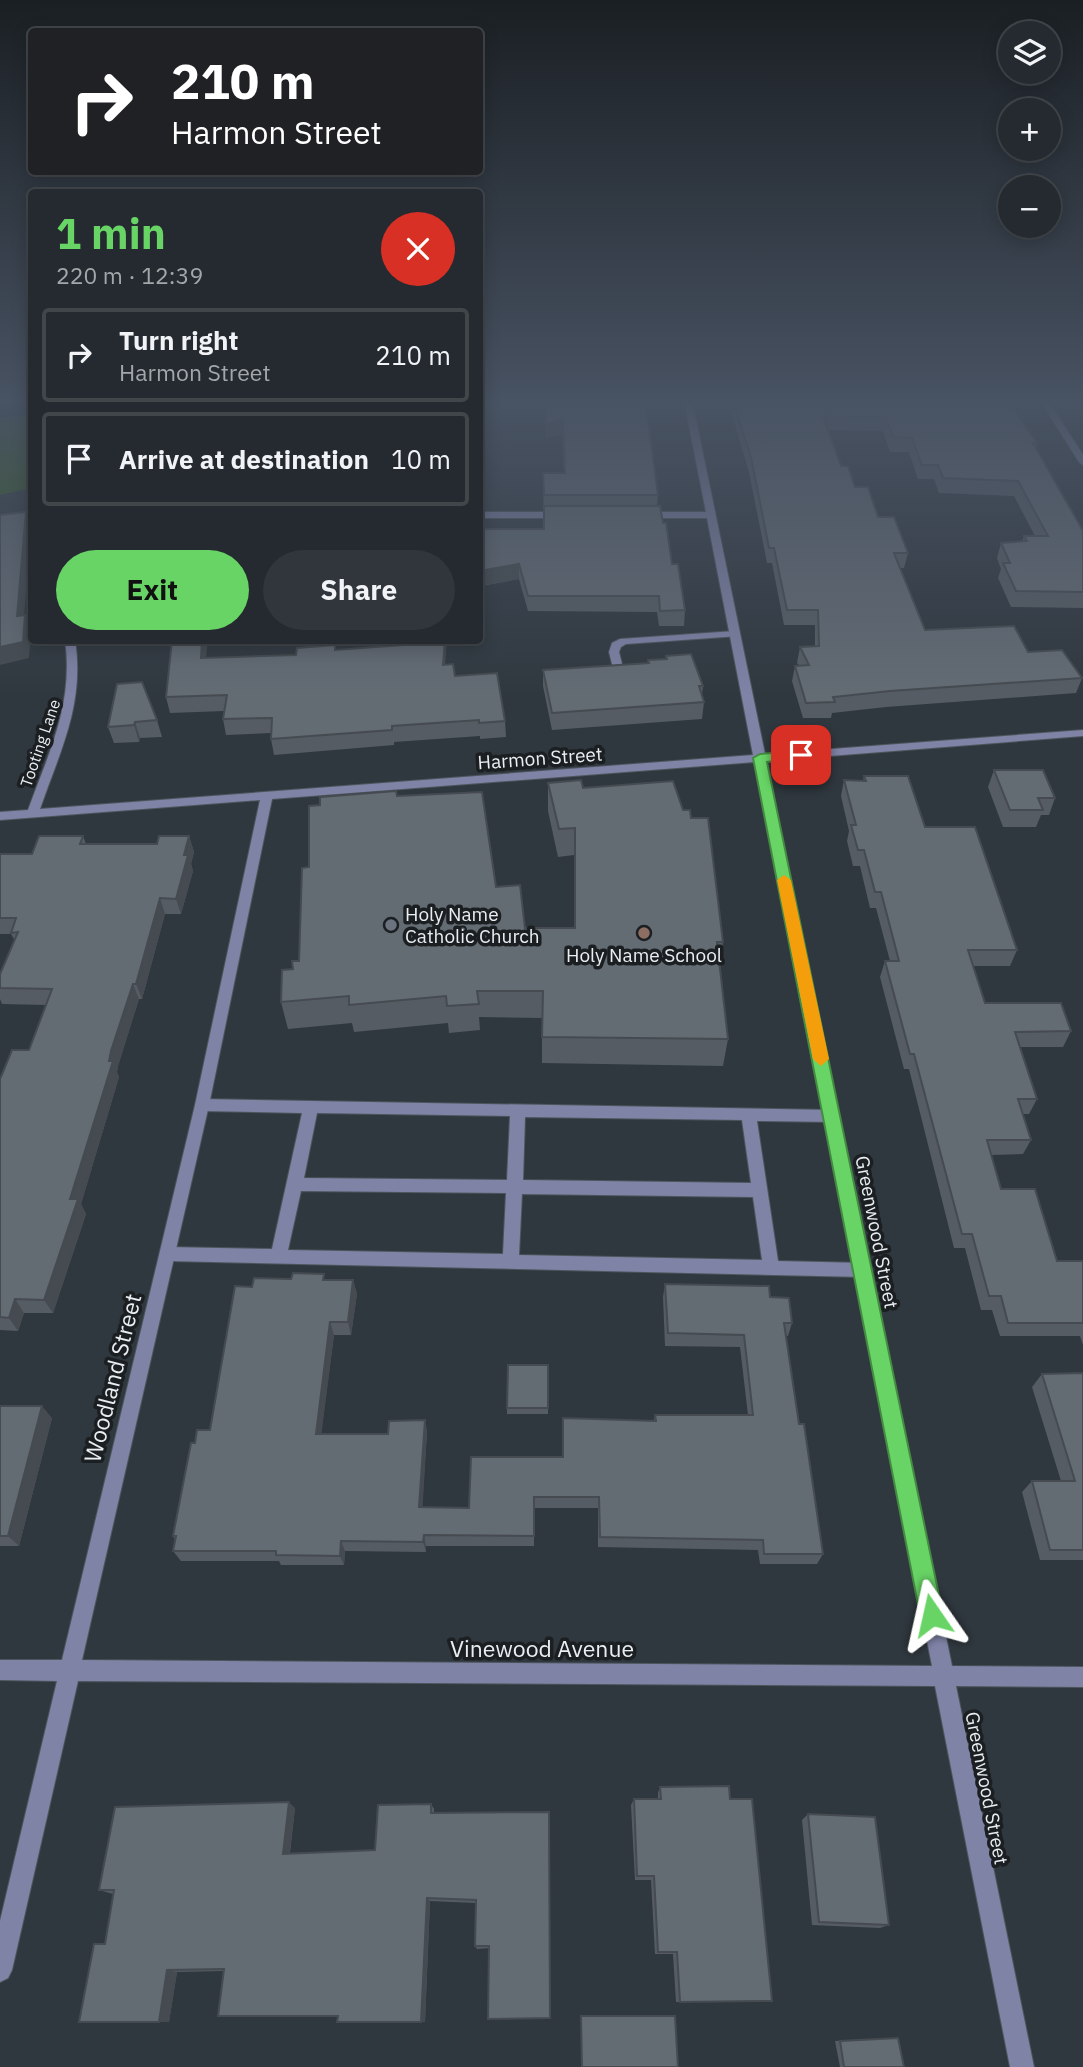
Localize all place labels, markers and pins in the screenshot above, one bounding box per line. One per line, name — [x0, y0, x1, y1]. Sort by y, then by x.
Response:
pin — [771, 725, 831, 785]
place label: Holy Name Catholic Church — [405, 902, 540, 948]
marker: Holy Name Catholic Church — [383, 917, 399, 933]
marker: Holy Name School — [636, 925, 652, 941]
place label: Holy Name School — [566, 943, 722, 967]

